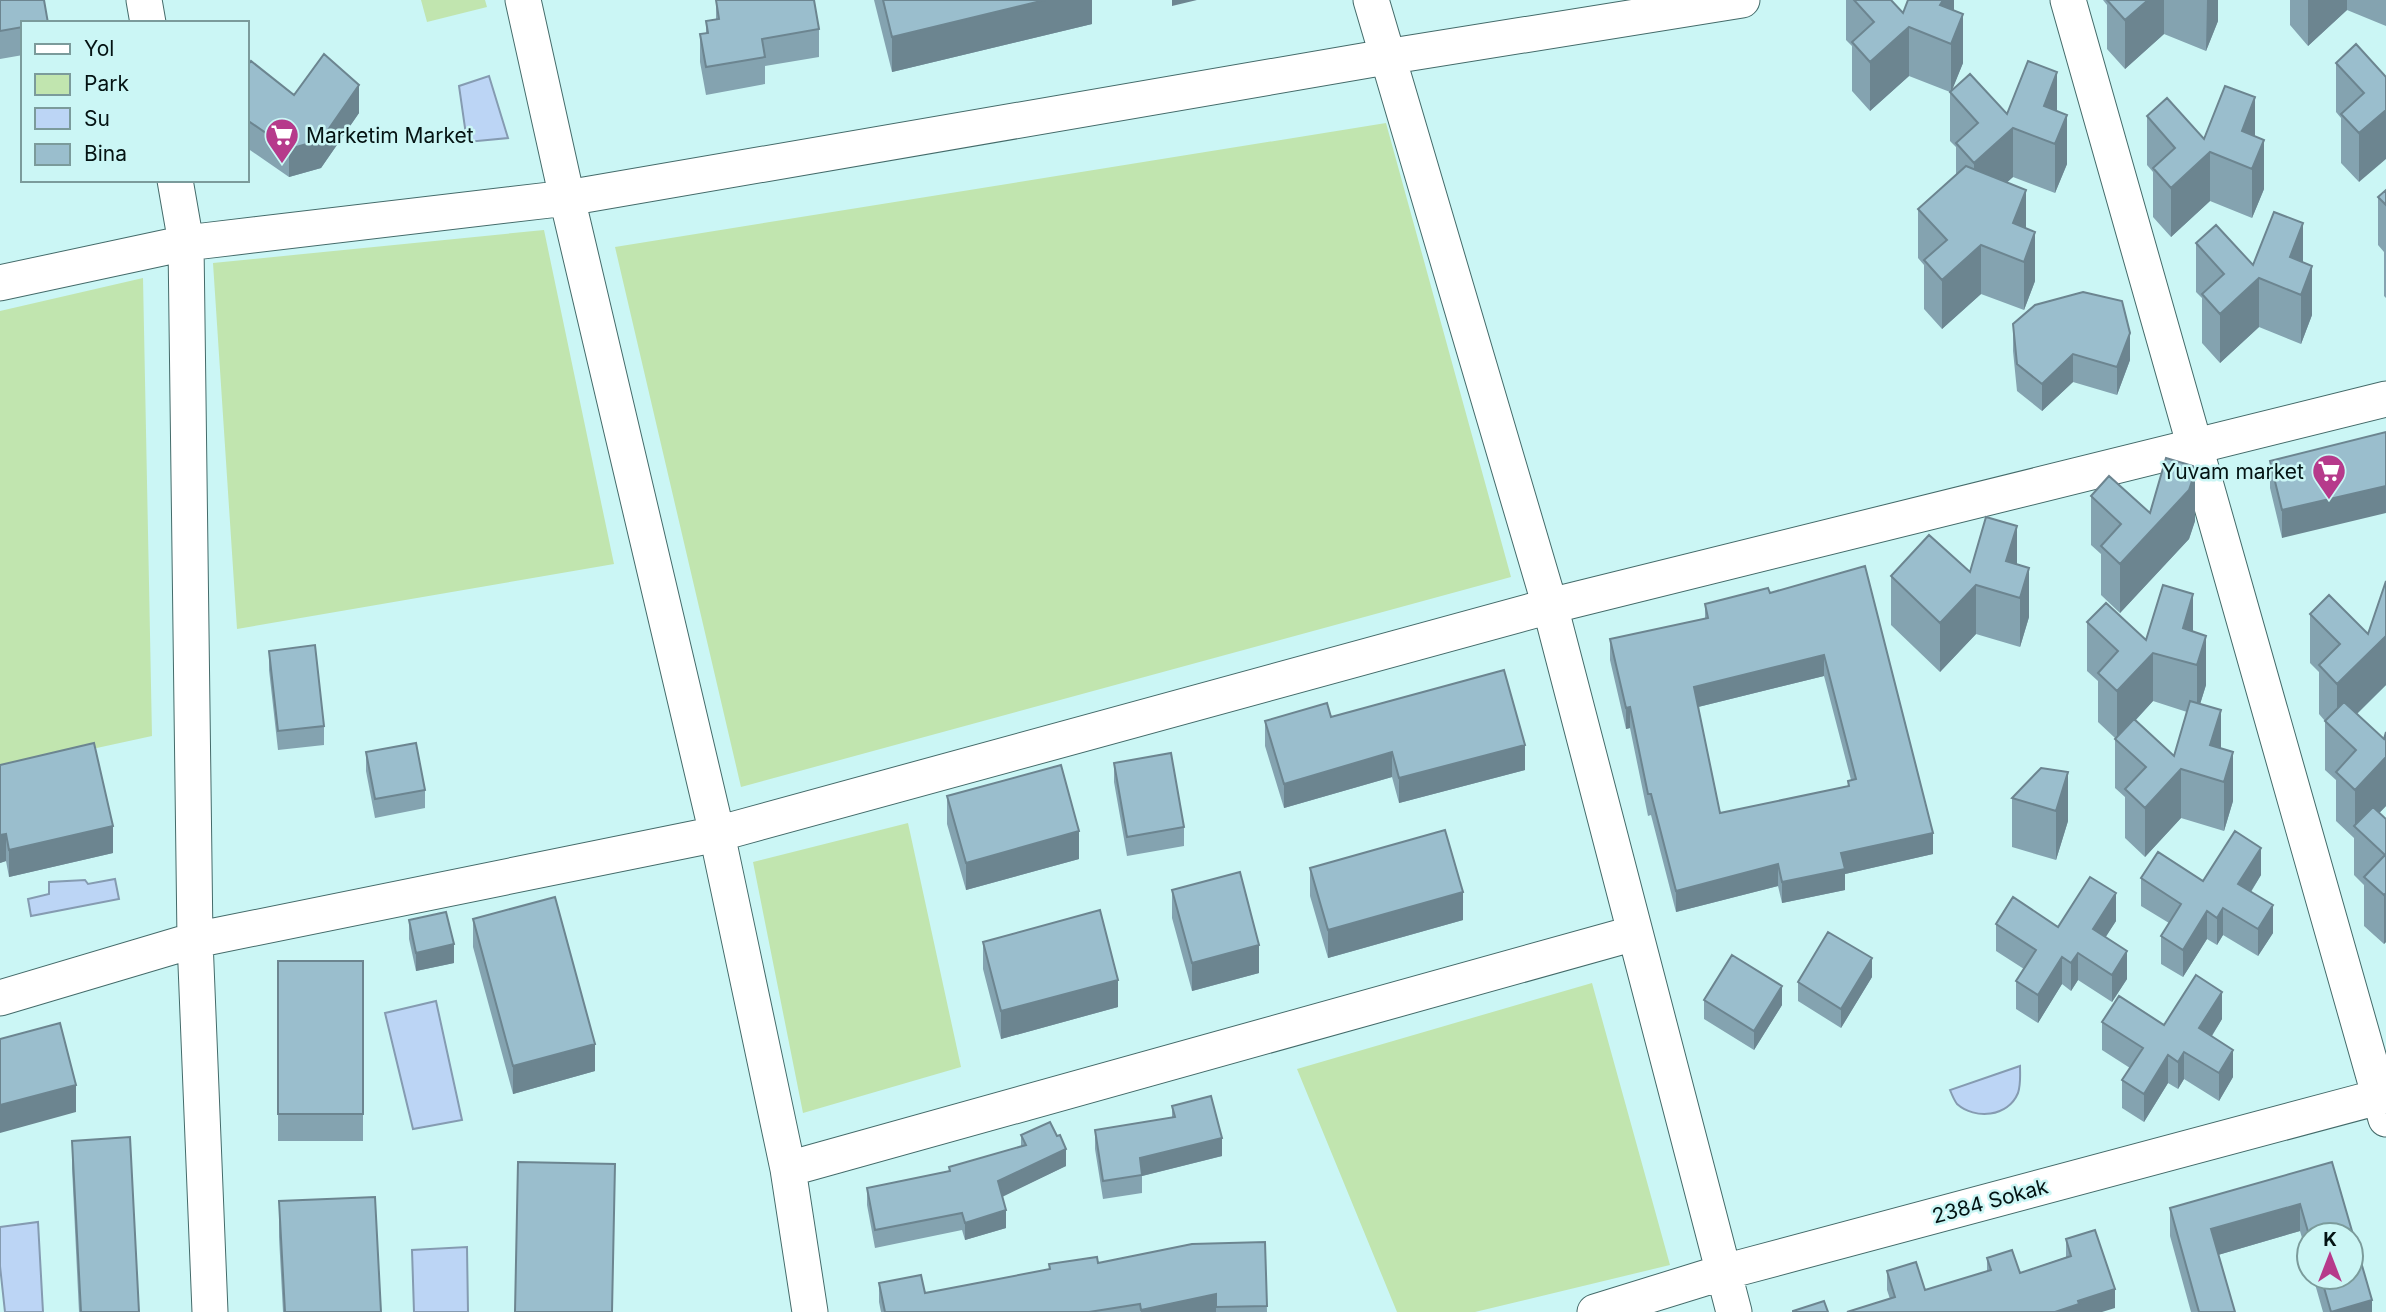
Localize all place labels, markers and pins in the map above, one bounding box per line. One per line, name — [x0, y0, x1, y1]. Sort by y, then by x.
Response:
supermarket icon: Marketim Market — [263, 116, 301, 165]
place label: Marketim Market — [306, 123, 474, 148]
supermarket icon: Yuvam market — [2310, 452, 2348, 501]
place label: Yuvam market — [2162, 459, 2304, 484]

